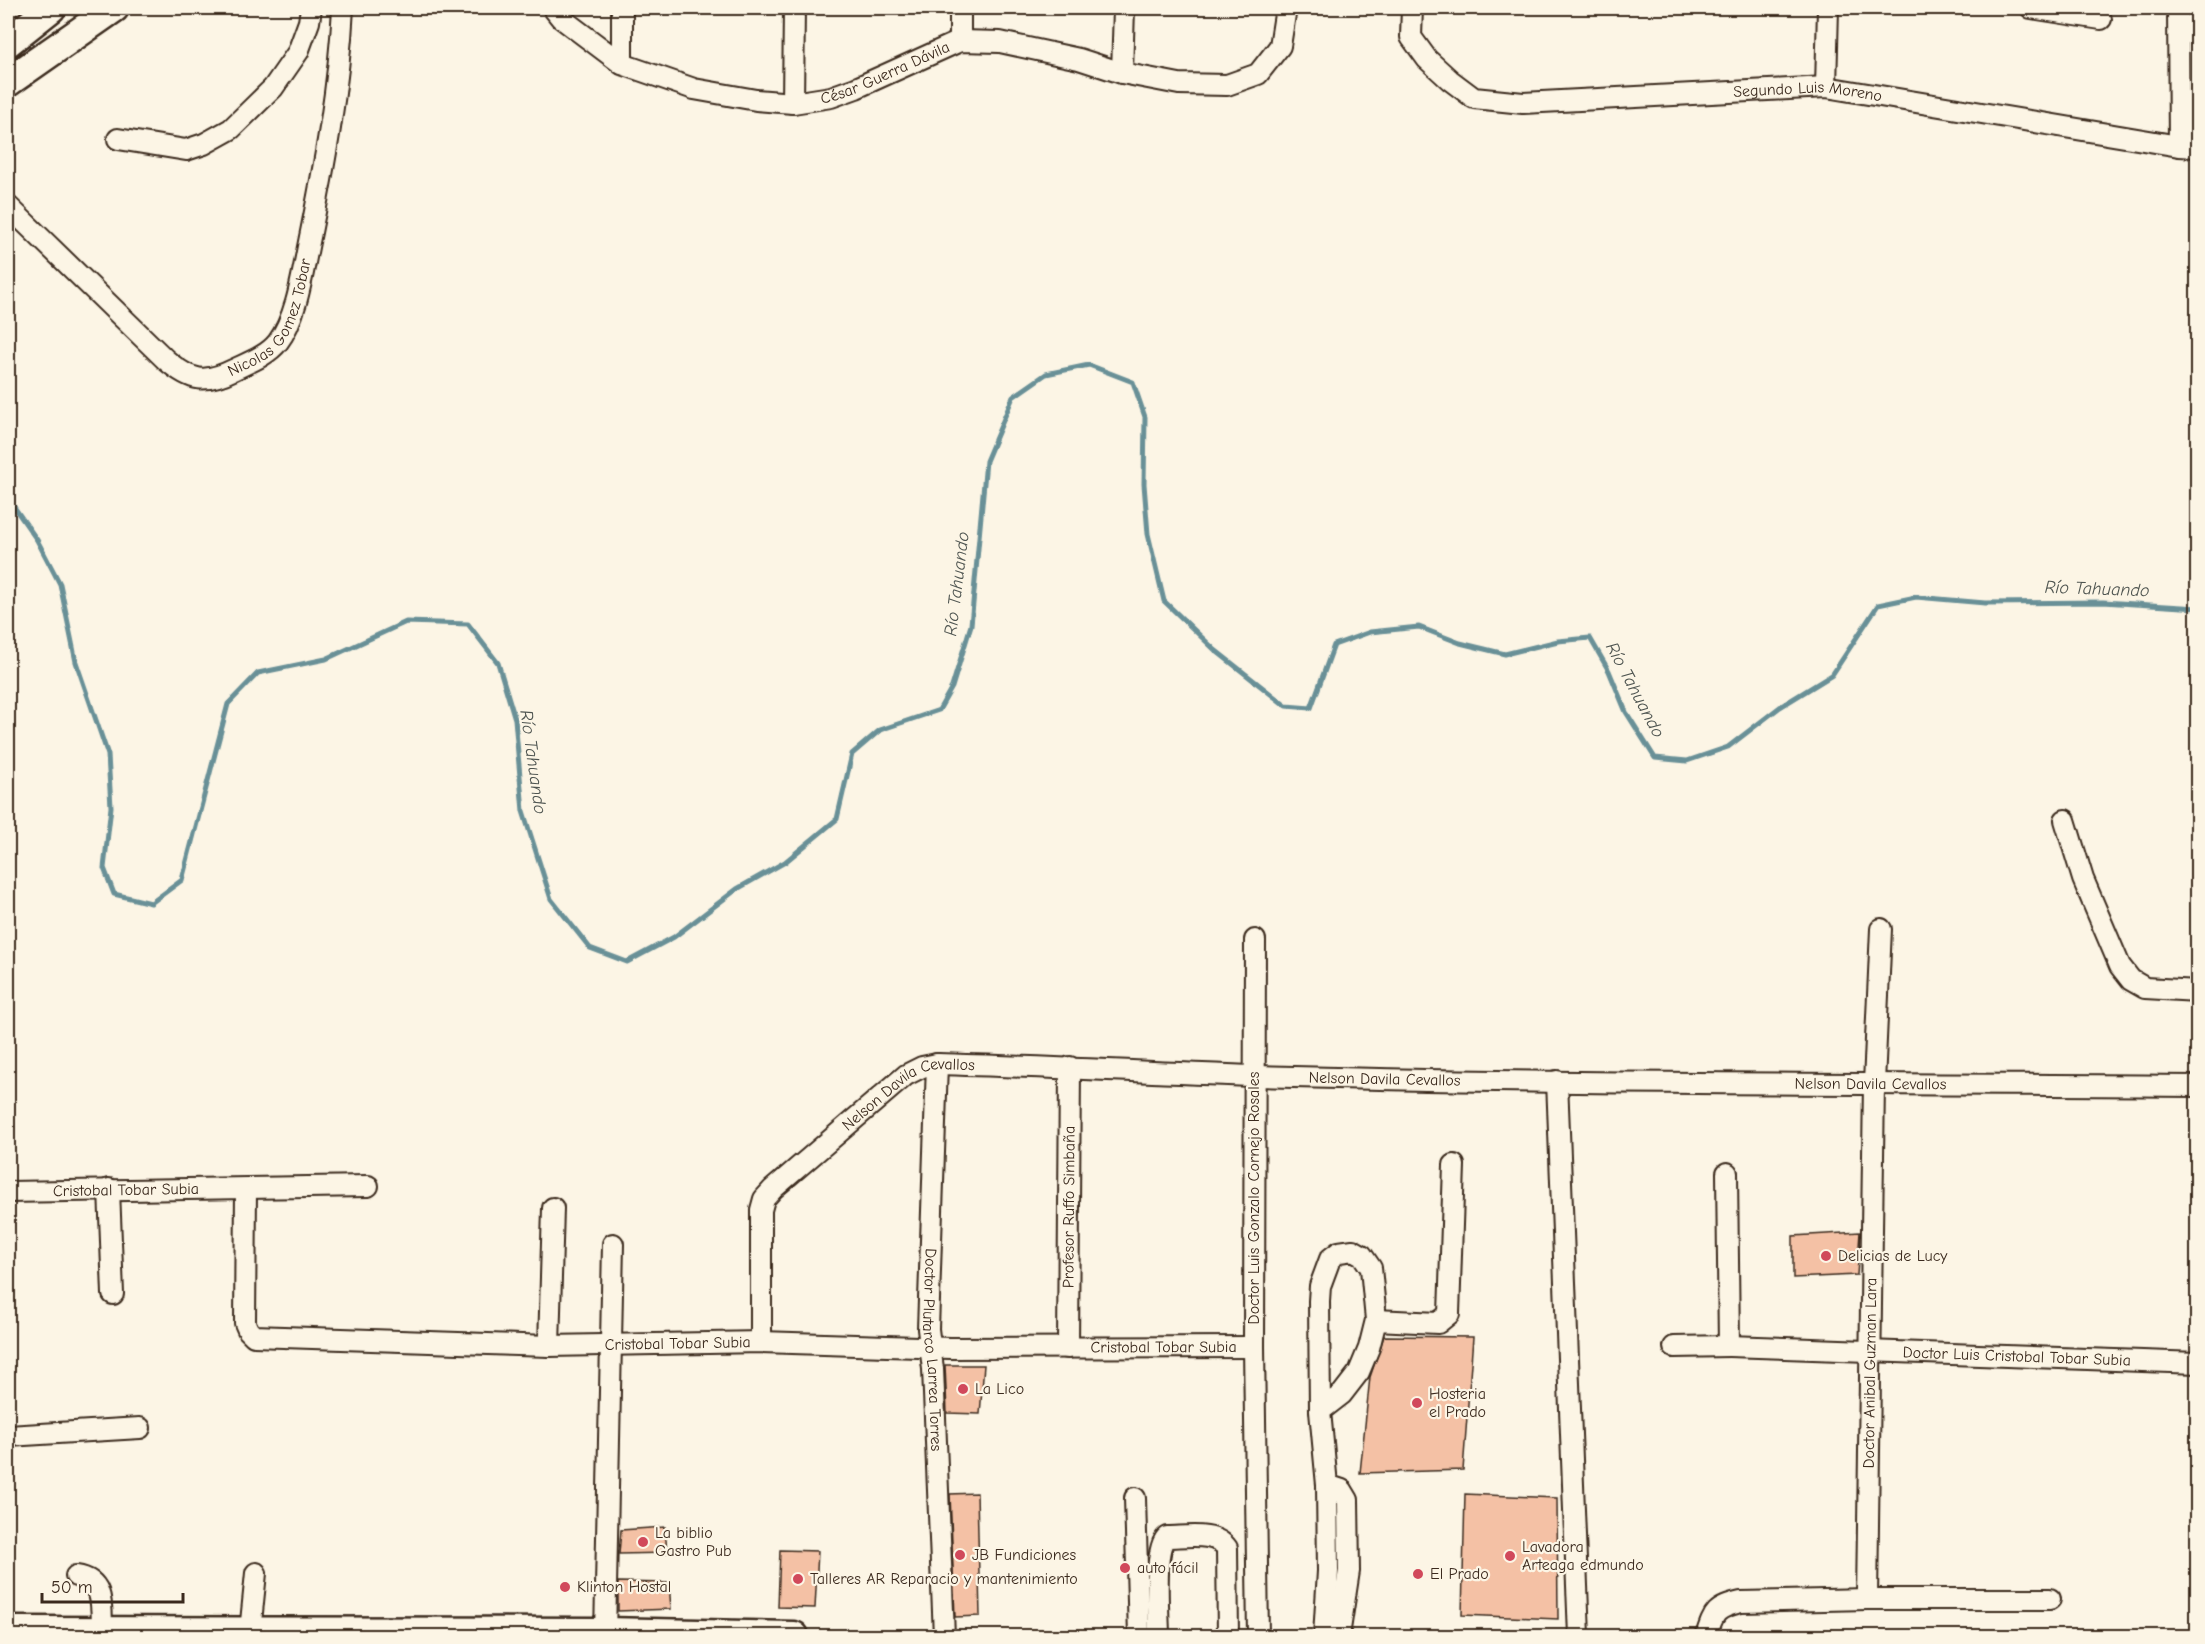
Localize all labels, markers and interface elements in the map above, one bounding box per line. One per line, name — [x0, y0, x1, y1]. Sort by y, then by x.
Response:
street label: César Guerra Dávila — [819, 38, 952, 107]
street label: Segundo Luis Moreno — [1733, 78, 1884, 105]
street label: Nicolas Gomez Tobar — [225, 257, 315, 380]
water label: Río Tahuando — [940, 531, 974, 637]
water label: Río Tahuando — [2044, 577, 2150, 601]
water label: Río Tahuando — [1601, 639, 1669, 741]
water label: Río Tahuando — [515, 709, 551, 815]
street label: Nelson Davila Cevallos — [839, 1055, 975, 1134]
street label: Nelson Davila Cevallos — [1308, 1068, 1461, 1090]
street label: Doctor Luis Gonzalo Cornejo Rosales — [1245, 1071, 1263, 1324]
street label: Nelson Davila Cevallos — [1795, 1075, 1947, 1093]
street label: Profesor Ruffo Simbaña — [1059, 1126, 1079, 1288]
street label: Cristobal Tobar Subia — [53, 1180, 199, 1200]
place label: Delicias de Lucy — [1838, 1247, 1948, 1265]
street label: Doctor Plutarco Larrea Torres — [919, 1248, 945, 1452]
marker: Delicias de Lucy — [1819, 1249, 1833, 1263]
street label: Doctor Anibal Guzman Lara — [1860, 1278, 1880, 1469]
street label: Cristobal Tobar Subia — [604, 1333, 751, 1354]
street label: Cristobal Tobar Subia — [1090, 1338, 1237, 1357]
street label: Doctor Luis Cristobal Tobar Subia — [1902, 1343, 2131, 1370]
place label: La Lico — [975, 1380, 1024, 1398]
marker: La Lico — [956, 1382, 970, 1396]
place label: Hosteria el Prado — [1429, 1385, 1486, 1421]
marker: Hosteria el Prado — [1410, 1396, 1424, 1410]
place label: La biblio Gastro Pub — [655, 1524, 732, 1560]
marker: La biblio Gastro Pub — [636, 1535, 650, 1549]
place label: Lavadora Arteaga edmundo — [1522, 1538, 1644, 1574]
place label: JB Fundiciones — [972, 1546, 1077, 1564]
marker: JB Fundiciones — [953, 1548, 967, 1562]
marker: Lavadora Arteaga edmundo — [1503, 1549, 1517, 1563]
place label: auto fácil — [1137, 1559, 1198, 1577]
marker: auto fácil — [1118, 1561, 1132, 1575]
place label: El Prado — [1430, 1565, 1489, 1583]
scale bar — [42, 1566, 183, 1604]
marker: El Prado — [1411, 1567, 1425, 1581]
place label: Talleres AR Reparacio y mantenimiento — [810, 1570, 1078, 1588]
marker: Talleres AR Reparacio y mantenimiento — [791, 1572, 805, 1586]
text: 50 m — [51, 1577, 93, 1598]
place label: Klinton Hostal — [577, 1578, 671, 1596]
marker: Klinton Hostal — [558, 1580, 572, 1594]

